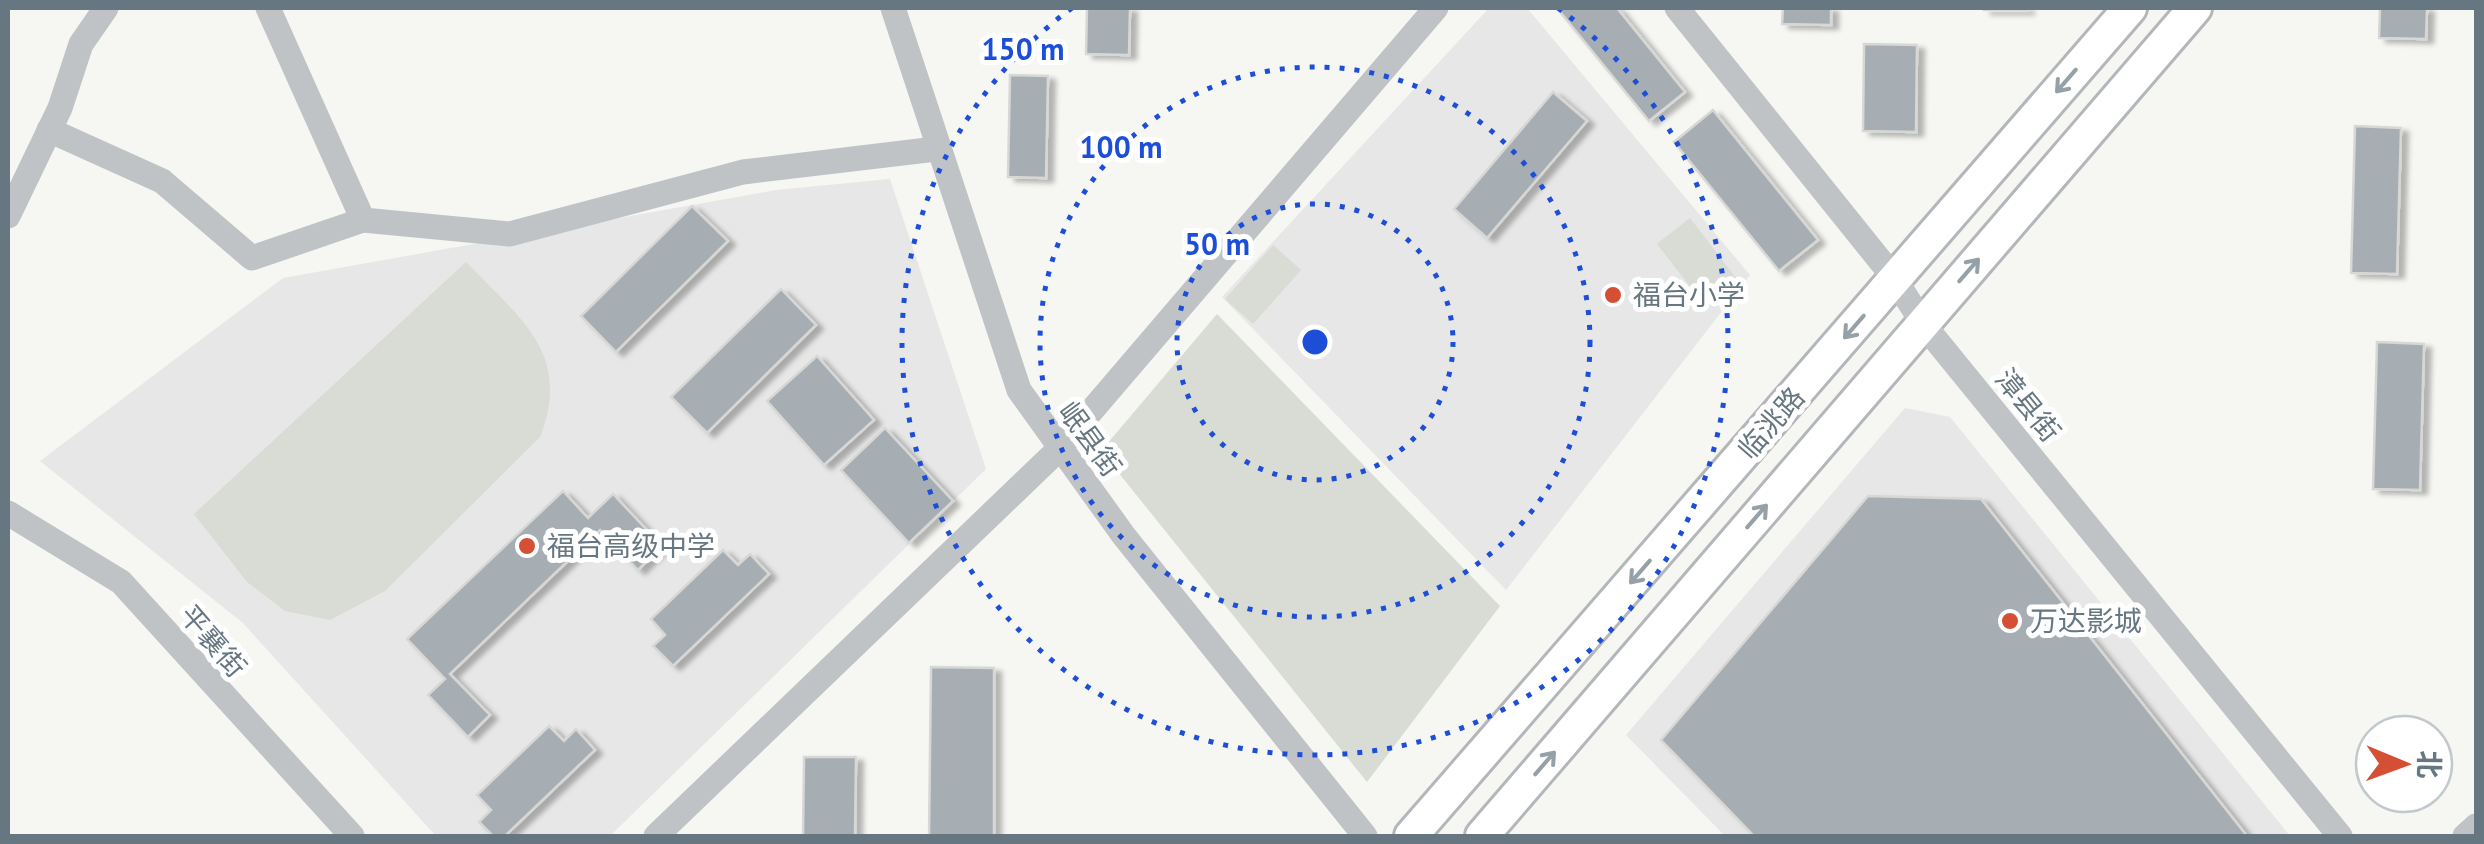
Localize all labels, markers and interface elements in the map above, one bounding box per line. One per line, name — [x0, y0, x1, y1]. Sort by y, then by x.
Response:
text: 150 m — [982, 29, 1064, 68]
one-way arrow — [2055, 68, 2077, 94]
text: 100 m — [1080, 127, 1162, 166]
text: 50 m — [1184, 224, 1250, 263]
one-way arrow — [1958, 258, 1981, 283]
place label: 福台小学 — [1633, 276, 1745, 313]
marker: 福台小学 — [1602, 284, 1624, 306]
one-way arrow — [1842, 314, 1865, 339]
centre of rings — [1297, 324, 1333, 360]
street label: 漳县街 — [1988, 360, 2069, 449]
street label: 临洮路 — [1729, 379, 1812, 467]
street label: 岷县街 — [1051, 394, 1130, 484]
one-way arrow — [1746, 504, 1768, 530]
place label: 福台高级中学 — [547, 527, 715, 564]
marker: 福台高级中学 — [516, 535, 538, 557]
one-way arrow — [1630, 559, 1652, 585]
street label: 平襄街 — [172, 597, 255, 685]
place label: 万达影城 — [2030, 602, 2142, 639]
marker: 万达影城 — [1999, 610, 2021, 632]
north arrow — [2354, 714, 2454, 814]
one-way arrow — [1534, 750, 1556, 776]
text: 北 — [2411, 750, 2448, 779]

